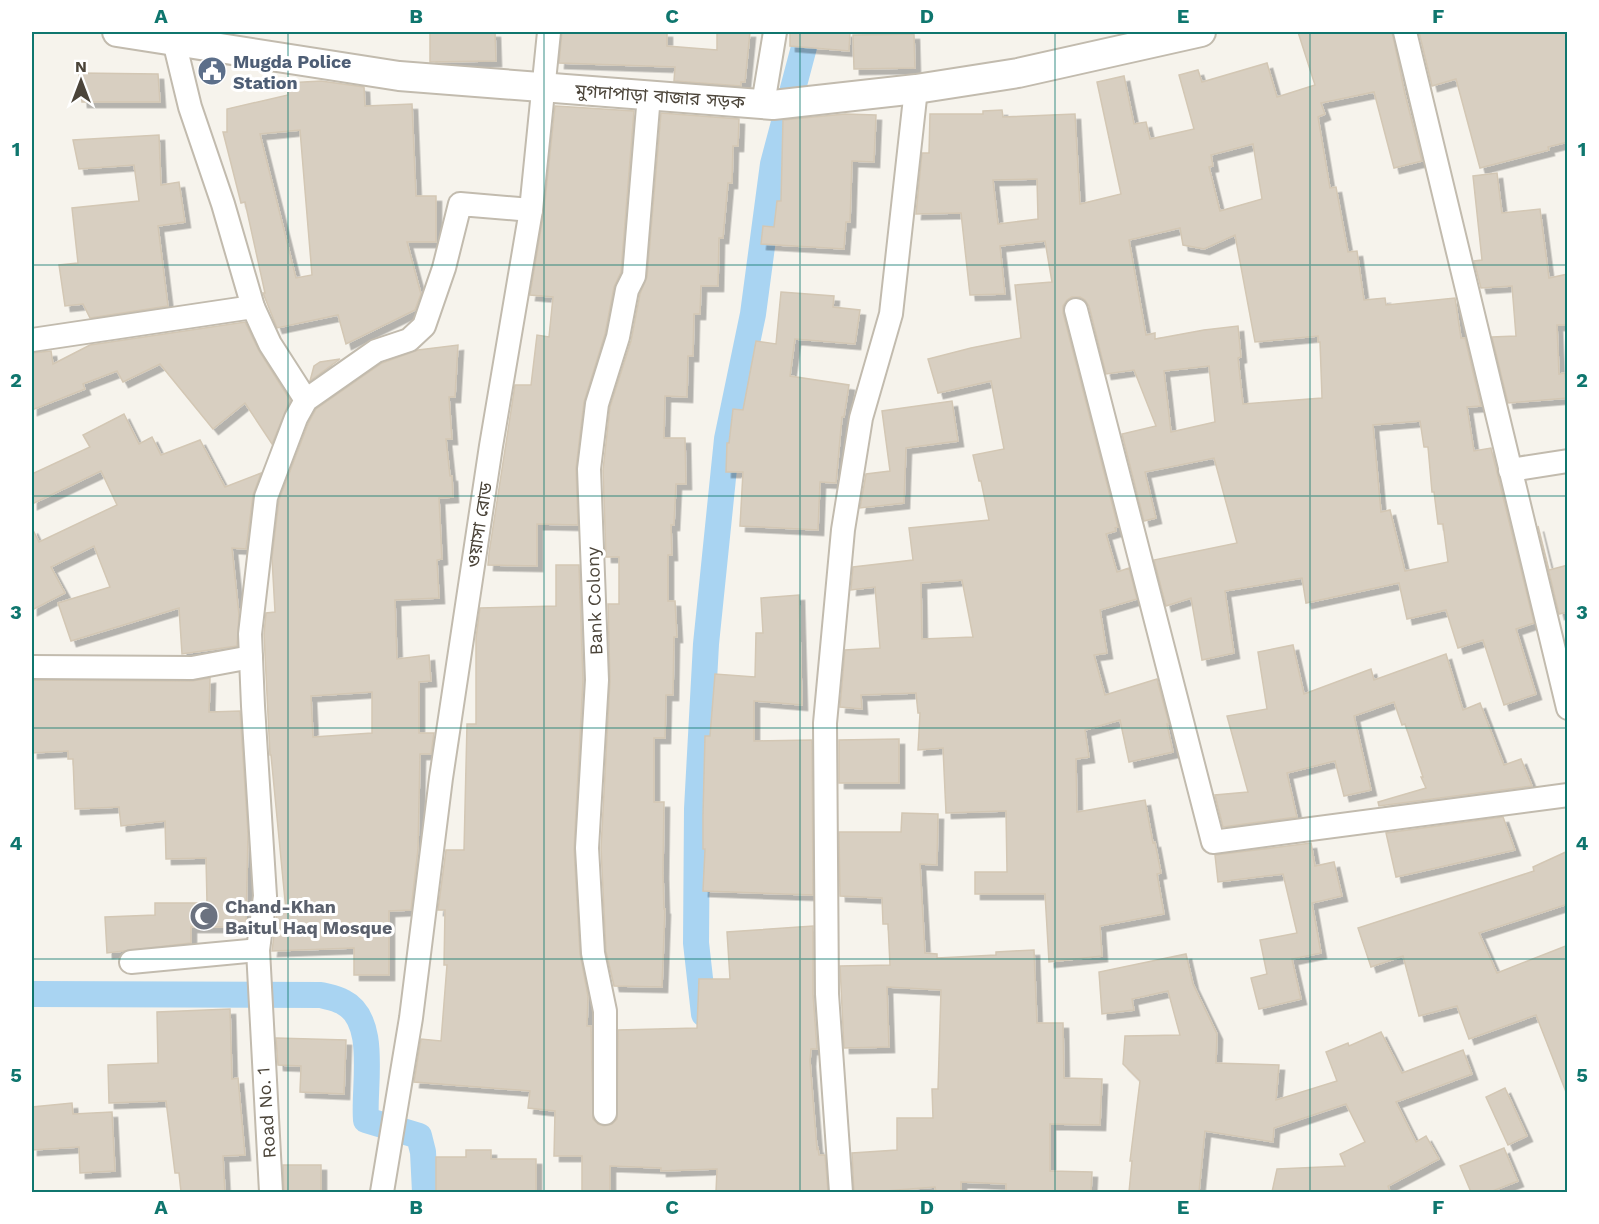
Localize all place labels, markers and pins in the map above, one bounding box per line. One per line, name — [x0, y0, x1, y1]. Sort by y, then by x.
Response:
place label: Mugda Police Station — [233, 51, 352, 93]
public building icon: Mugda Police Station — [196, 55, 228, 87]
place label: Chand-Khan Baitul Haq Mosque — [225, 896, 392, 938]
mosque icon: Chand-Khan Baitul Haq Mosque — [188, 900, 220, 932]

